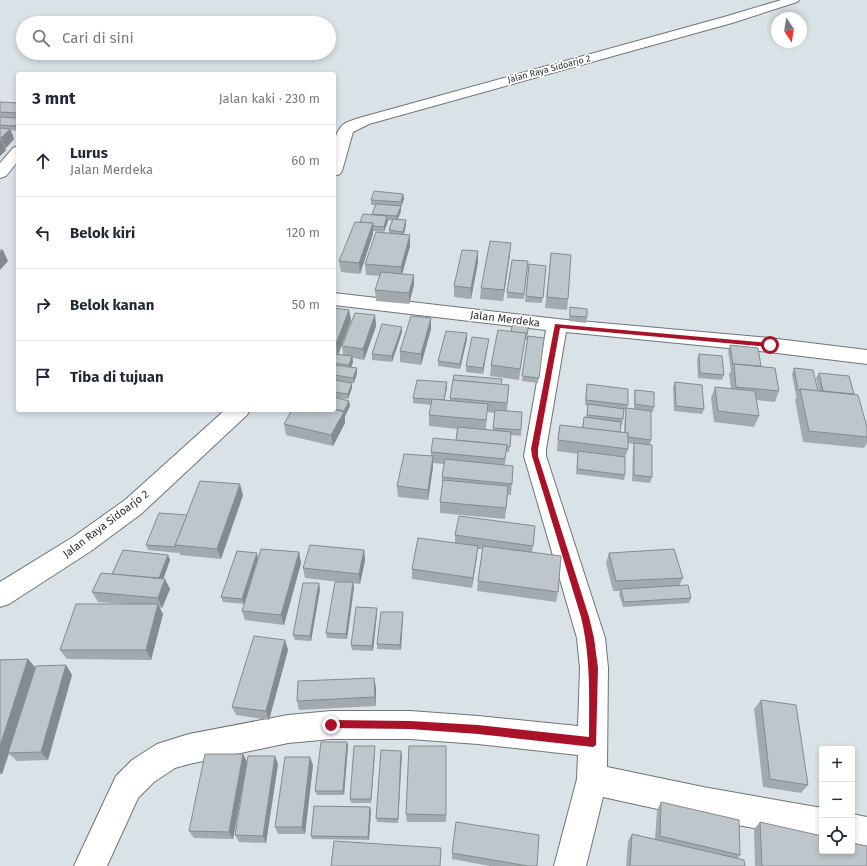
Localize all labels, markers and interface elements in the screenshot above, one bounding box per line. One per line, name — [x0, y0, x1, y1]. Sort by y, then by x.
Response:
north arrow — [771, 12, 807, 48]
search box — [16, 16, 336, 60]
icon: search — [30, 27, 52, 49]
text: Cari di sini — [62, 29, 134, 47]
street label: Jalan Raya Sidoarjo 2 — [507, 53, 591, 85]
text: 3 mnt — [32, 88, 76, 109]
text: Jalan kaki · 230 m — [219, 91, 320, 106]
text: Lurus — [70, 144, 108, 162]
icon: ahead — [32, 150, 54, 172]
text: 60 m — [291, 153, 320, 168]
text: Jalan Merdeka — [70, 162, 153, 177]
icon: left — [32, 222, 54, 244]
text: Belok kiri — [70, 224, 135, 242]
text: 120 m — [286, 225, 320, 240]
icon: right — [32, 294, 54, 316]
text: Belok kanan — [70, 296, 154, 314]
text: 50 m — [292, 297, 320, 312]
street label: Jalan Merdeka — [469, 308, 541, 330]
route start — [761, 336, 779, 354]
icon: arrive — [32, 366, 54, 388]
text: Tiba di tujuan — [70, 368, 164, 386]
street label: Jalan Raya Sidoarjo 2 — [60, 487, 152, 561]
route end — [322, 716, 340, 734]
map controls — [819, 746, 855, 854]
button: + — [819, 746, 855, 782]
button: − — [819, 782, 855, 818]
button: locate — [819, 818, 855, 854]

